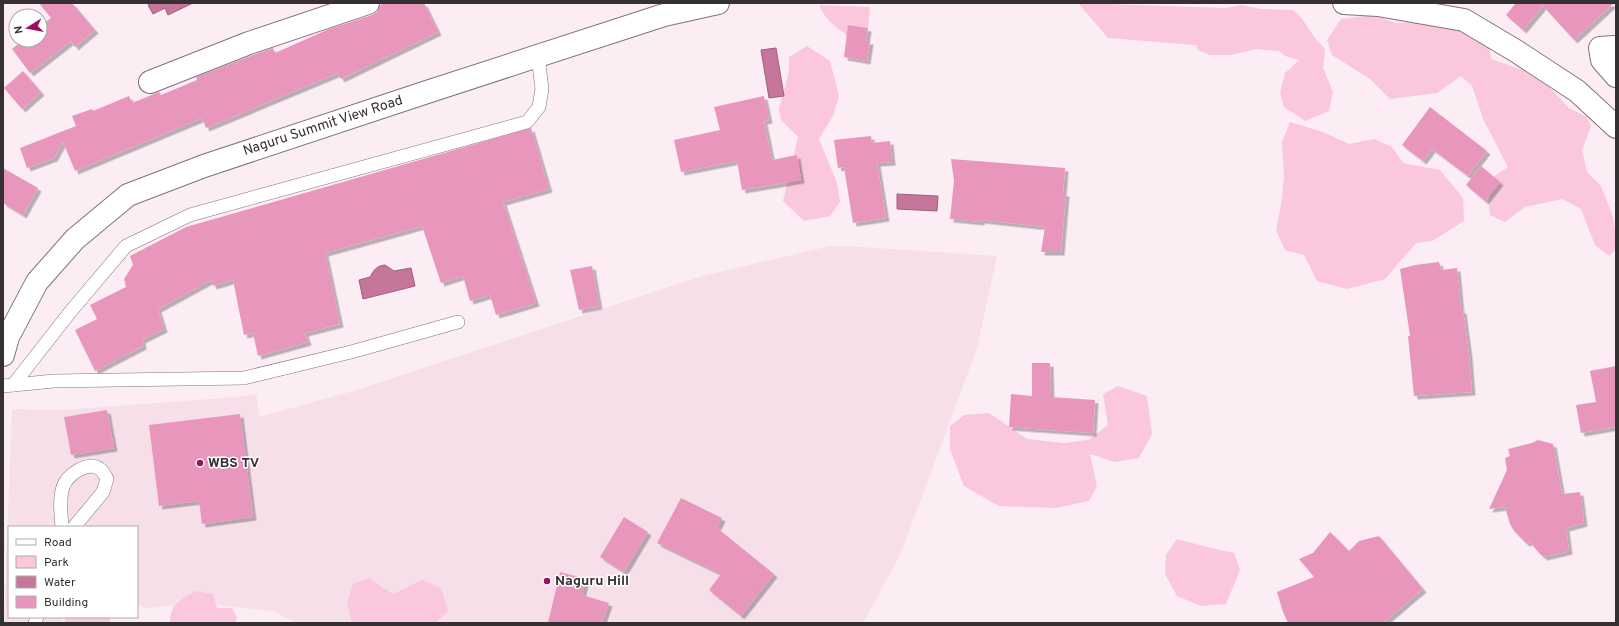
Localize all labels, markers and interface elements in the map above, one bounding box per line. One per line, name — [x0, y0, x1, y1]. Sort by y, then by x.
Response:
north arrow — [8, 8, 48, 48]
text: N — [12, 25, 27, 35]
street label: Naguru Summit View Road — [241, 92, 405, 160]
place label: WBS TV — [208, 455, 260, 472]
marker: WBS TV — [195, 458, 205, 468]
legend — [8, 526, 138, 618]
text: Road — [44, 535, 72, 551]
text: Park — [44, 555, 69, 571]
place label: Naguru Hill — [555, 573, 629, 590]
text: Water — [44, 575, 76, 591]
marker: Naguru Hill — [542, 576, 552, 586]
text: Building — [44, 595, 88, 611]

